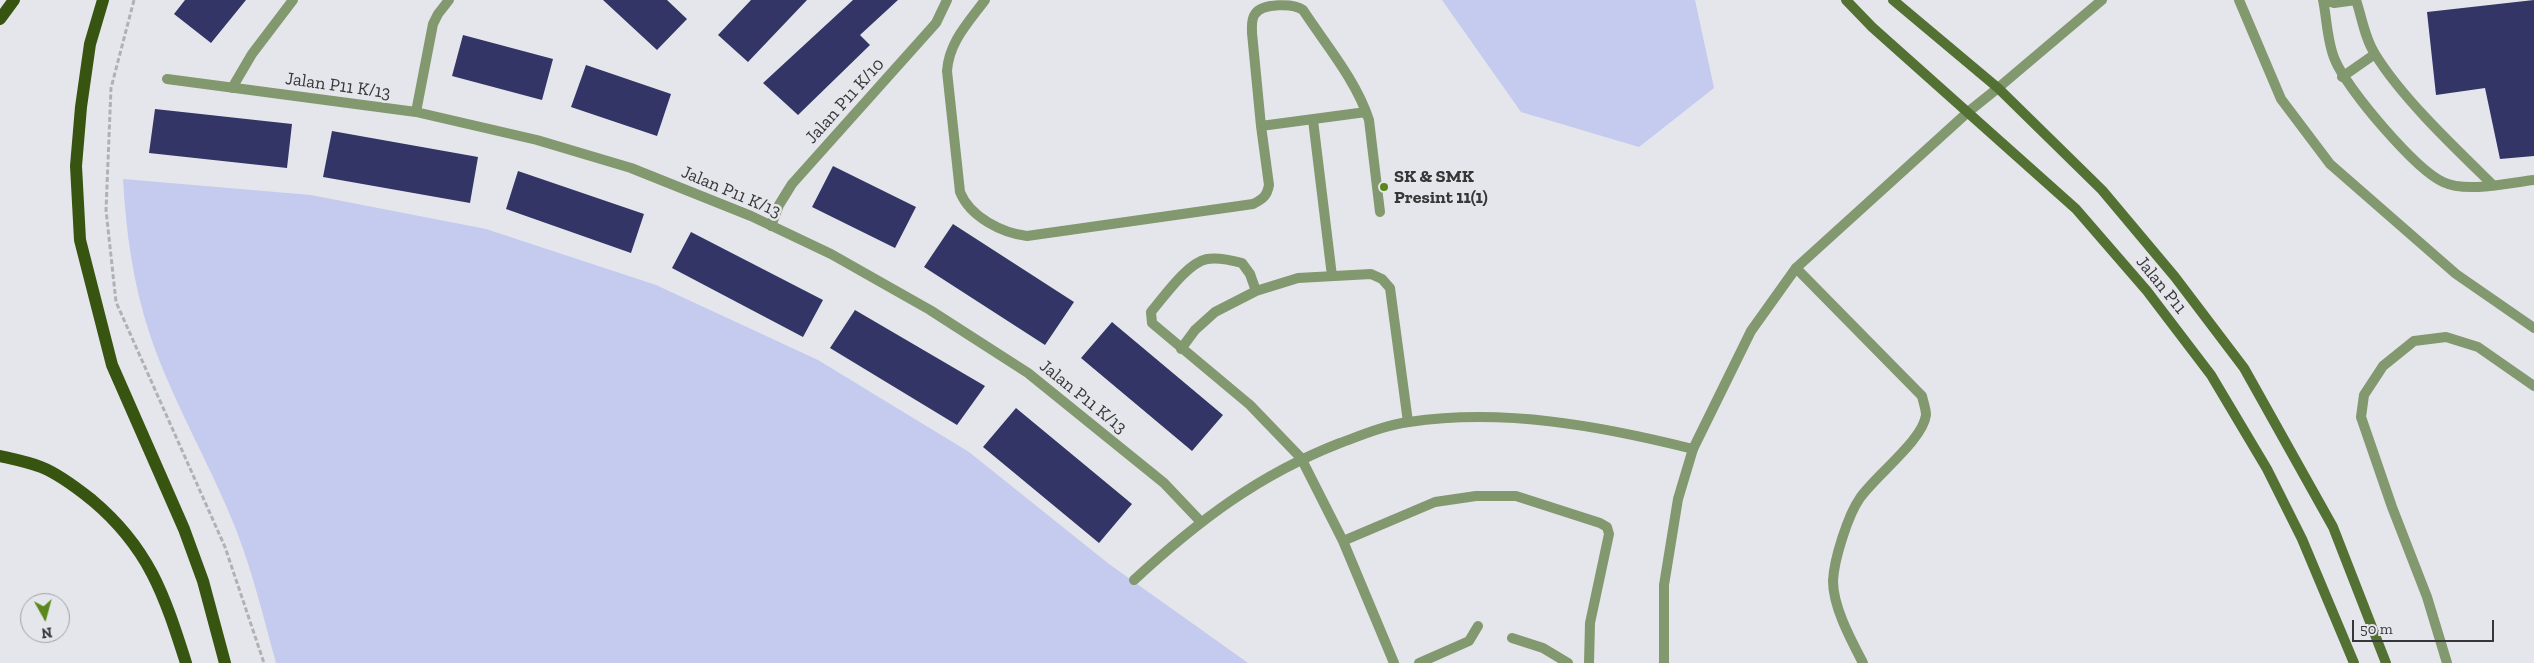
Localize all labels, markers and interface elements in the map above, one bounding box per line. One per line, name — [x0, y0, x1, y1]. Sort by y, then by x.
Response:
street label: Jalan P11 K/10 — [801, 54, 889, 148]
street label: Jalan P11 K/13 — [284, 68, 392, 104]
street label: Jalan P11 K/13 — [678, 161, 784, 223]
place label: SK & SMK Presint 11(1) — [1394, 166, 1488, 208]
marker: SK & SMK Presint 11(1) — [1378, 181, 1390, 193]
street label: Jalan P11 — [2131, 252, 2191, 318]
street label: Jalan P11 K/13 — [1035, 355, 1131, 439]
north arrow — [20, 593, 70, 643]
scale bar — [2354, 610, 2496, 642]
text: 50 m — [2360, 620, 2393, 638]
text: N — [40, 623, 53, 641]

